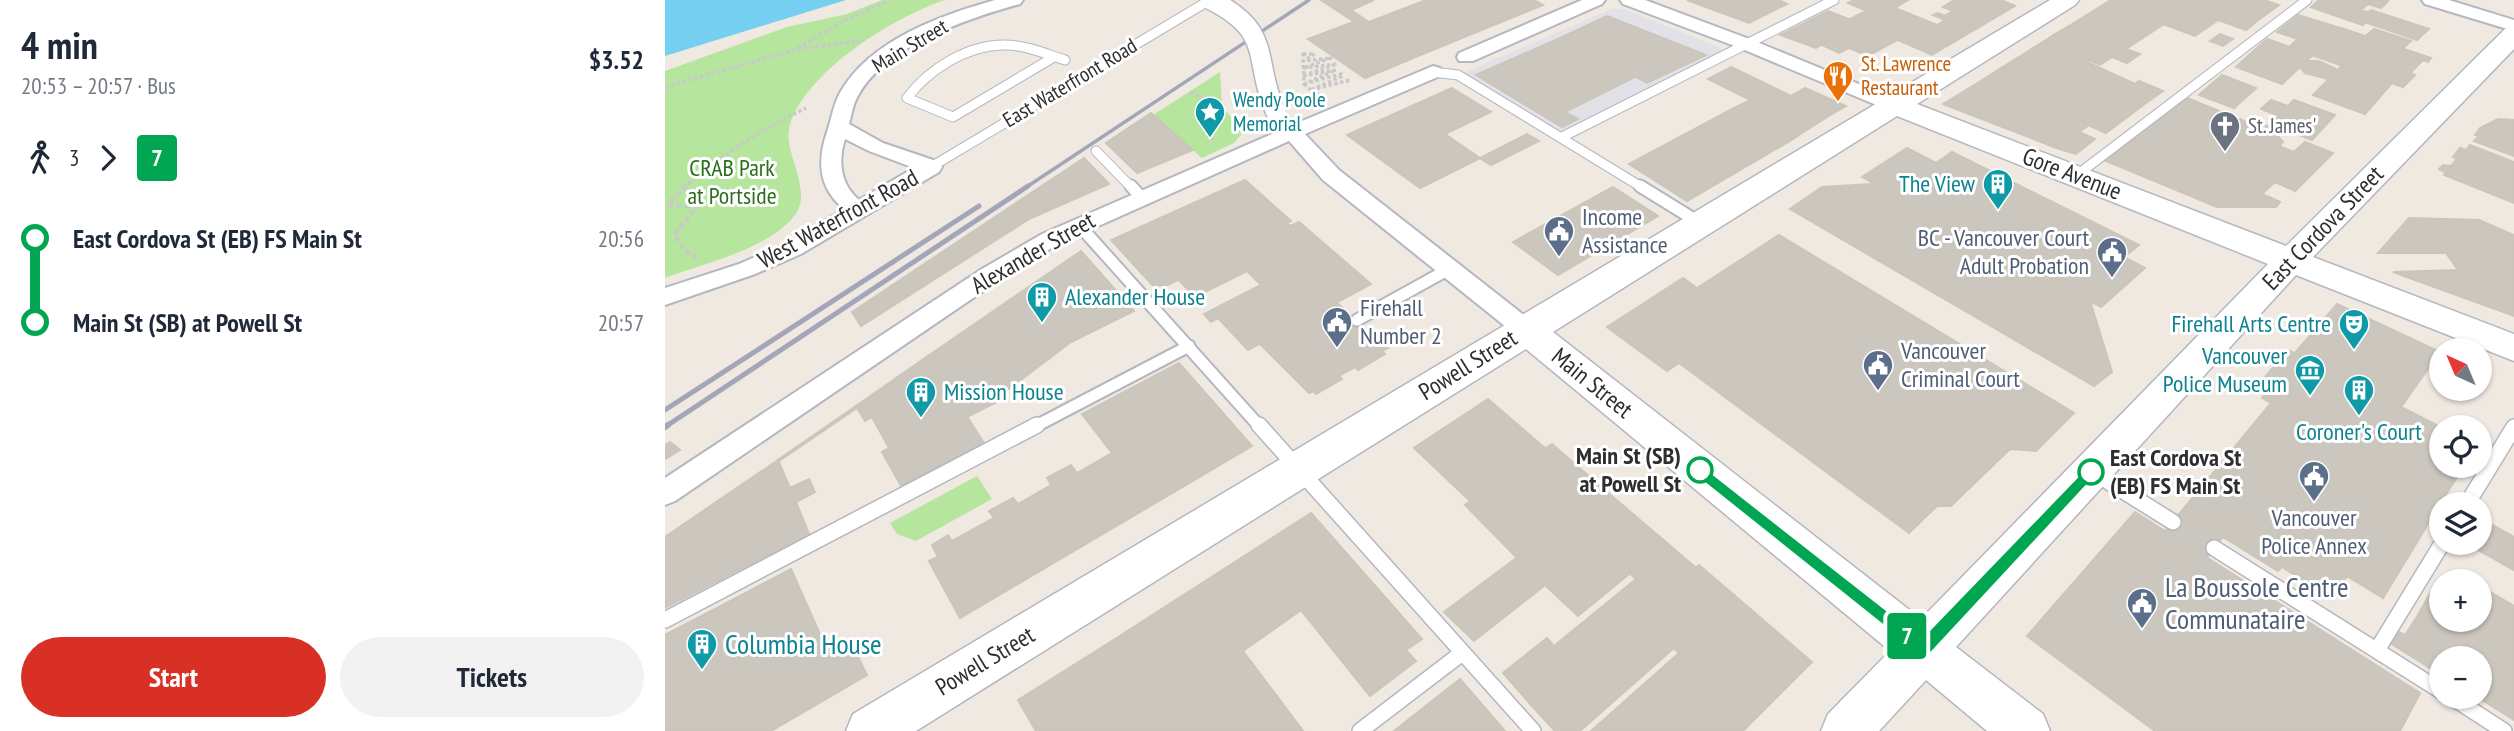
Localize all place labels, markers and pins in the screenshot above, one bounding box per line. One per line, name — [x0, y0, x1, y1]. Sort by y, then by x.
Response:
place label: St. Lawrence Restaurant — [1861, 50, 1951, 101]
restaurant icon: St. Lawrence Restaurant — [1821, 59, 1855, 103]
place label: Wendy Poole Memorial — [1233, 86, 1326, 137]
place icon: Wendy Poole Memorial — [1193, 95, 1227, 139]
church icon: St. James' — [2208, 109, 2242, 153]
place label: St. James' — [2248, 112, 2316, 139]
building icon: The View — [1981, 167, 2015, 211]
place label: The View — [1899, 168, 1976, 199]
place label: Income Assistance — [1582, 201, 1668, 260]
public building icon: Income Assistance — [1542, 214, 1576, 258]
place label: BC - Vancouver Court Adult Probation — [1918, 222, 2089, 281]
public building icon: BC - Vancouver Court Adult Probation — [2095, 235, 2129, 279]
building icon: Alexander House — [1025, 280, 1059, 324]
place label: Alexander House — [1065, 281, 1205, 312]
place label: Firehall Number 2 — [1360, 292, 1442, 351]
public building icon: Firehall Number 2 — [1320, 305, 1354, 349]
theatre icon: Firehall Arts Centre — [2337, 307, 2371, 351]
place label: Firehall Arts Centre — [2171, 308, 2331, 339]
place label: Vancouver Criminal Court — [1900, 335, 2020, 394]
place label: Vancouver Police Museum — [2163, 340, 2287, 399]
public building icon: Vancouver Criminal Court — [1861, 348, 1895, 392]
museum icon: Vancouver Police Museum — [2293, 353, 2327, 397]
building icon: Coroner's Court — [2342, 373, 2376, 417]
building icon: Mission House — [904, 375, 938, 419]
place label: Mission House — [944, 376, 1064, 407]
place label: Coroner's Court — [2296, 416, 2422, 447]
place label: Main St (SB) at Powell St — [1576, 440, 1681, 499]
place label: East Cordova St (EB) FS Main St — [2110, 442, 2241, 501]
marker: Main St (SB) at Powell St — [1687, 457, 1713, 483]
marker: East Cordova St (EB) FS Main St — [2078, 459, 2104, 485]
public building icon: Vancouver Police Annex — [2297, 459, 2331, 503]
place label: Vancouver Police Annex — [2261, 502, 2367, 561]
place label: La Boussole Centre Communataire — [2165, 568, 2349, 637]
public building icon: La Boussole Centre Communataire — [2125, 586, 2159, 630]
place label: Columbia House — [725, 625, 882, 662]
building icon: Columbia House — [685, 627, 719, 671]

